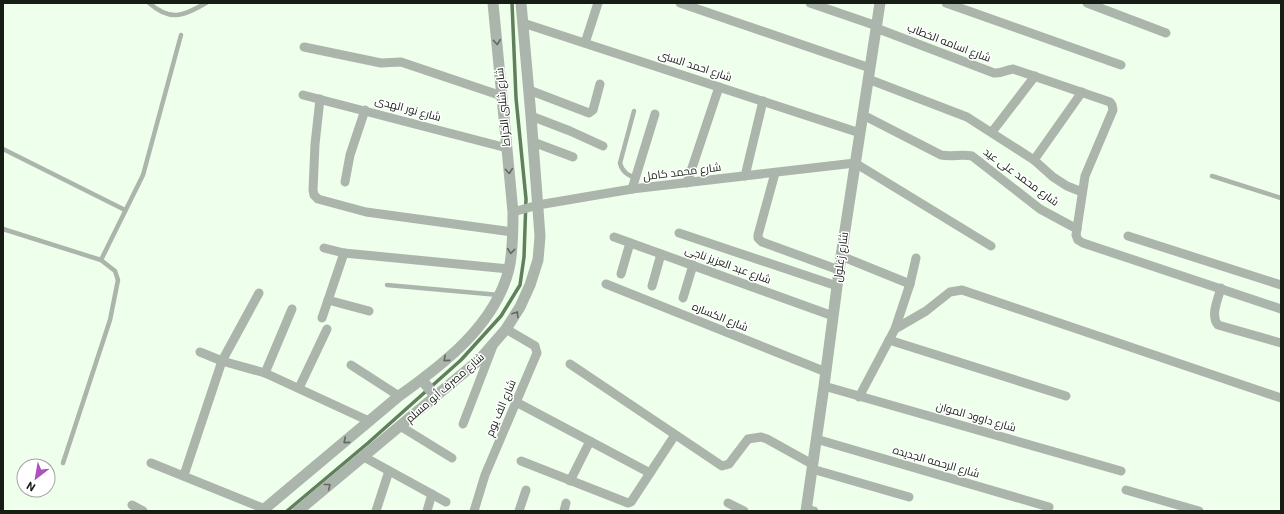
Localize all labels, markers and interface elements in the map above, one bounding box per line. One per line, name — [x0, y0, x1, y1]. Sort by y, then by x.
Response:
street label: شارع اسامه الخطاب — [905, 21, 993, 66]
one-way arrow — [492, 39, 501, 45]
street label: شارع احمد السنى — [656, 48, 734, 85]
street label: شارع شلبى الخراط — [493, 67, 514, 147]
street label: شارع نور الهدى — [373, 94, 442, 125]
street label: شارع محمد على عيد — [980, 145, 1061, 210]
street label: شارع محمد كامل — [642, 161, 722, 184]
one-way arrow — [504, 168, 513, 174]
street label: شارع زغلول — [831, 231, 852, 283]
street label: شارع عبد العزيز ناجى — [683, 243, 773, 288]
one-way arrow — [506, 247, 515, 254]
street label: شارع الكساره — [690, 300, 750, 335]
one-way arrow — [511, 311, 519, 318]
street label: شارع مصرف أبو مسلم — [402, 350, 488, 426]
one-way arrow — [443, 354, 451, 361]
street label: شارع الف يوم — [483, 378, 520, 439]
street label: شارع داوود الموان — [934, 399, 1017, 436]
one-way arrow — [343, 437, 350, 444]
street label: شارع الرحمه الجديده — [891, 443, 981, 482]
north arrow — [16, 458, 56, 498]
text: N — [24, 478, 38, 494]
one-way arrow — [323, 484, 331, 491]

